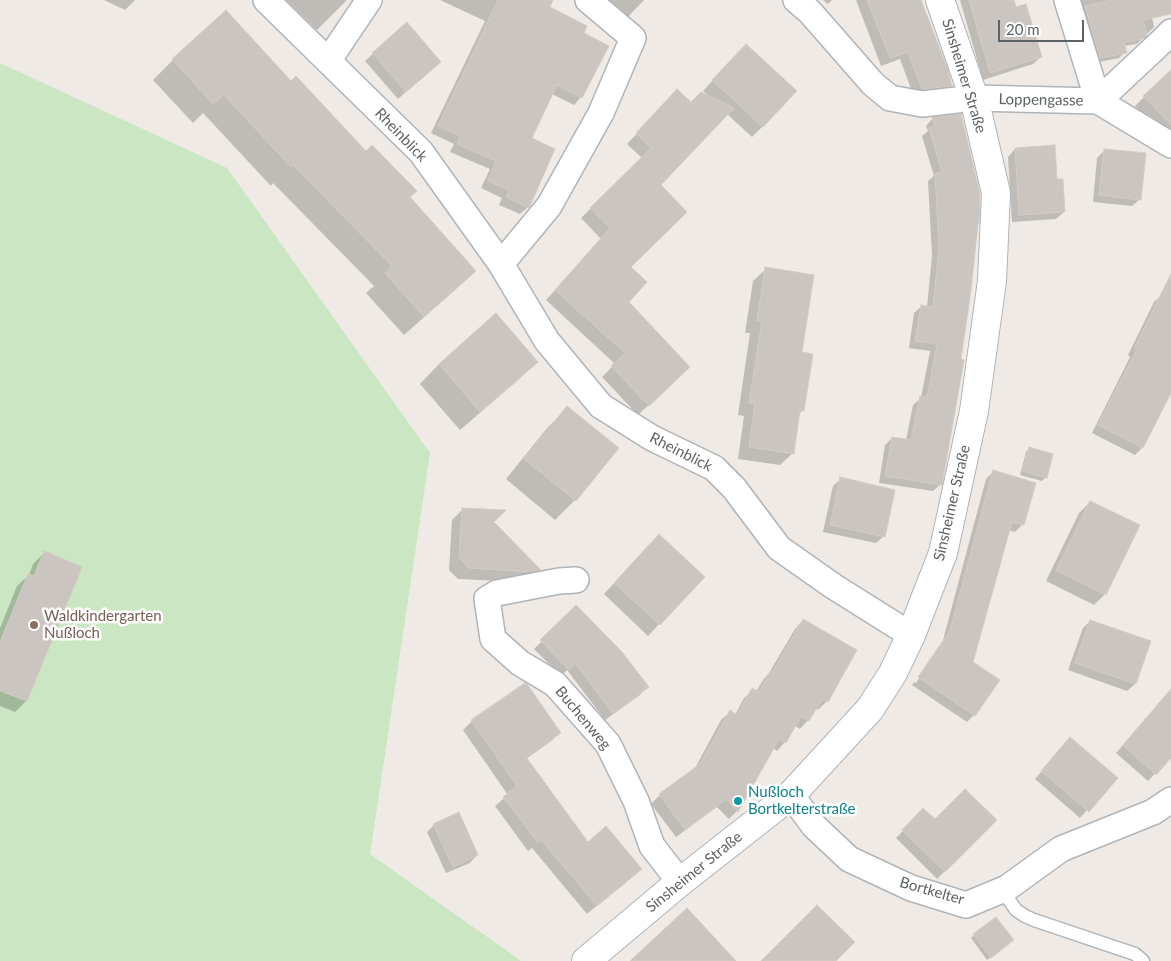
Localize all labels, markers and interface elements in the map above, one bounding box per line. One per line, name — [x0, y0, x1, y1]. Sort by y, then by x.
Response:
scale bar — [1001, 10, 1087, 42]
street label: Sinsheimer Straße — [938, 17, 990, 135]
text: 20 m — [1006, 20, 1040, 38]
street label: Loppengasse — [998, 90, 1084, 110]
street label: Rheinblick — [371, 104, 431, 166]
street label: Rheinblick — [647, 429, 715, 475]
street label: Sinsheimer Straße — [930, 443, 974, 563]
place label: Waldkindergarten Nußloch — [44, 607, 162, 642]
marker: Waldkindergarten Nußloch — [28, 619, 40, 631]
street label: Buchenweg — [551, 683, 615, 753]
place label: Nußloch Bortkelterstraße — [748, 783, 856, 818]
marker: Nußloch Bortkelterstraße — [732, 795, 744, 807]
street label: Sinsheimer Straße — [642, 828, 746, 916]
street label: Bortkelter — [898, 873, 966, 909]

